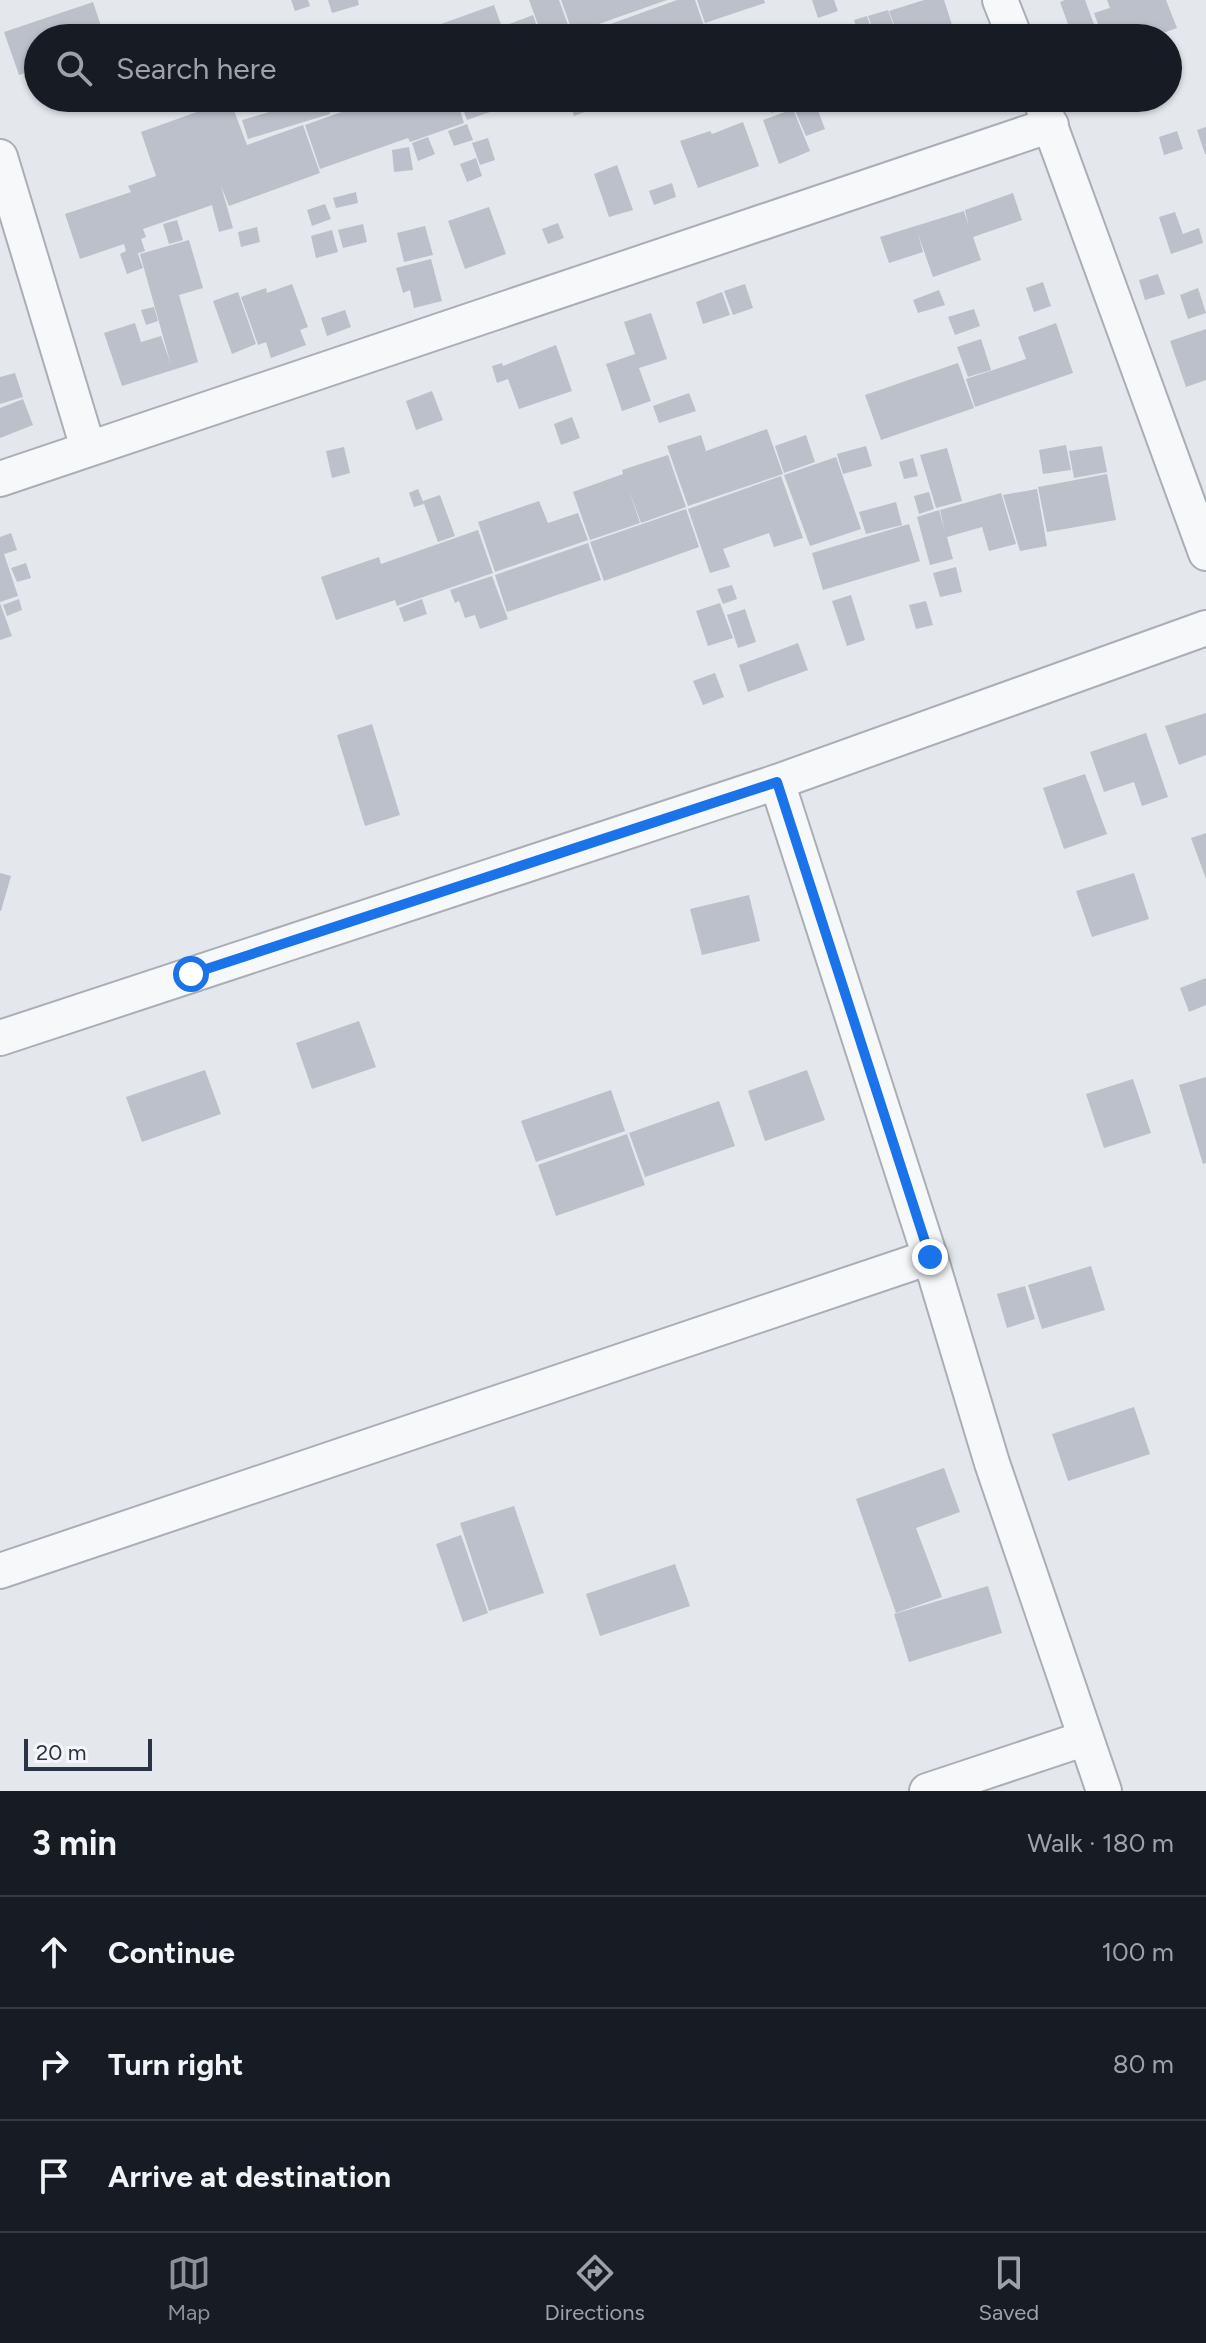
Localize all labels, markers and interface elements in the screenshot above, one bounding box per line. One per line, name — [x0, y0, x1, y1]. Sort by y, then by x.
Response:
search box — [24, 24, 1182, 112]
icon: search — [52, 46, 96, 90]
text: Search here — [116, 50, 276, 87]
route start — [173, 956, 209, 992]
route end — [912, 1239, 948, 1275]
scale bar — [24, 1735, 152, 1771]
text: 20 m — [36, 1739, 87, 1766]
text: 3 min — [32, 1823, 117, 1864]
text: Walk · 180 m — [1027, 1827, 1174, 1859]
icon: ahead — [32, 1930, 76, 1974]
text: Continue — [108, 1934, 235, 1971]
text: 100 m — [1101, 1936, 1174, 1968]
icon: right — [32, 2042, 76, 2086]
text: Turn right — [108, 2046, 243, 2083]
text: 80 m — [1113, 2048, 1174, 2080]
icon: arrive — [32, 2154, 76, 2198]
text: Arrive at destination — [108, 2158, 391, 2195]
tab: Map — [167, 2251, 211, 2326]
tab: Directions — [545, 2251, 645, 2326]
tab: Saved — [978, 2251, 1039, 2326]

